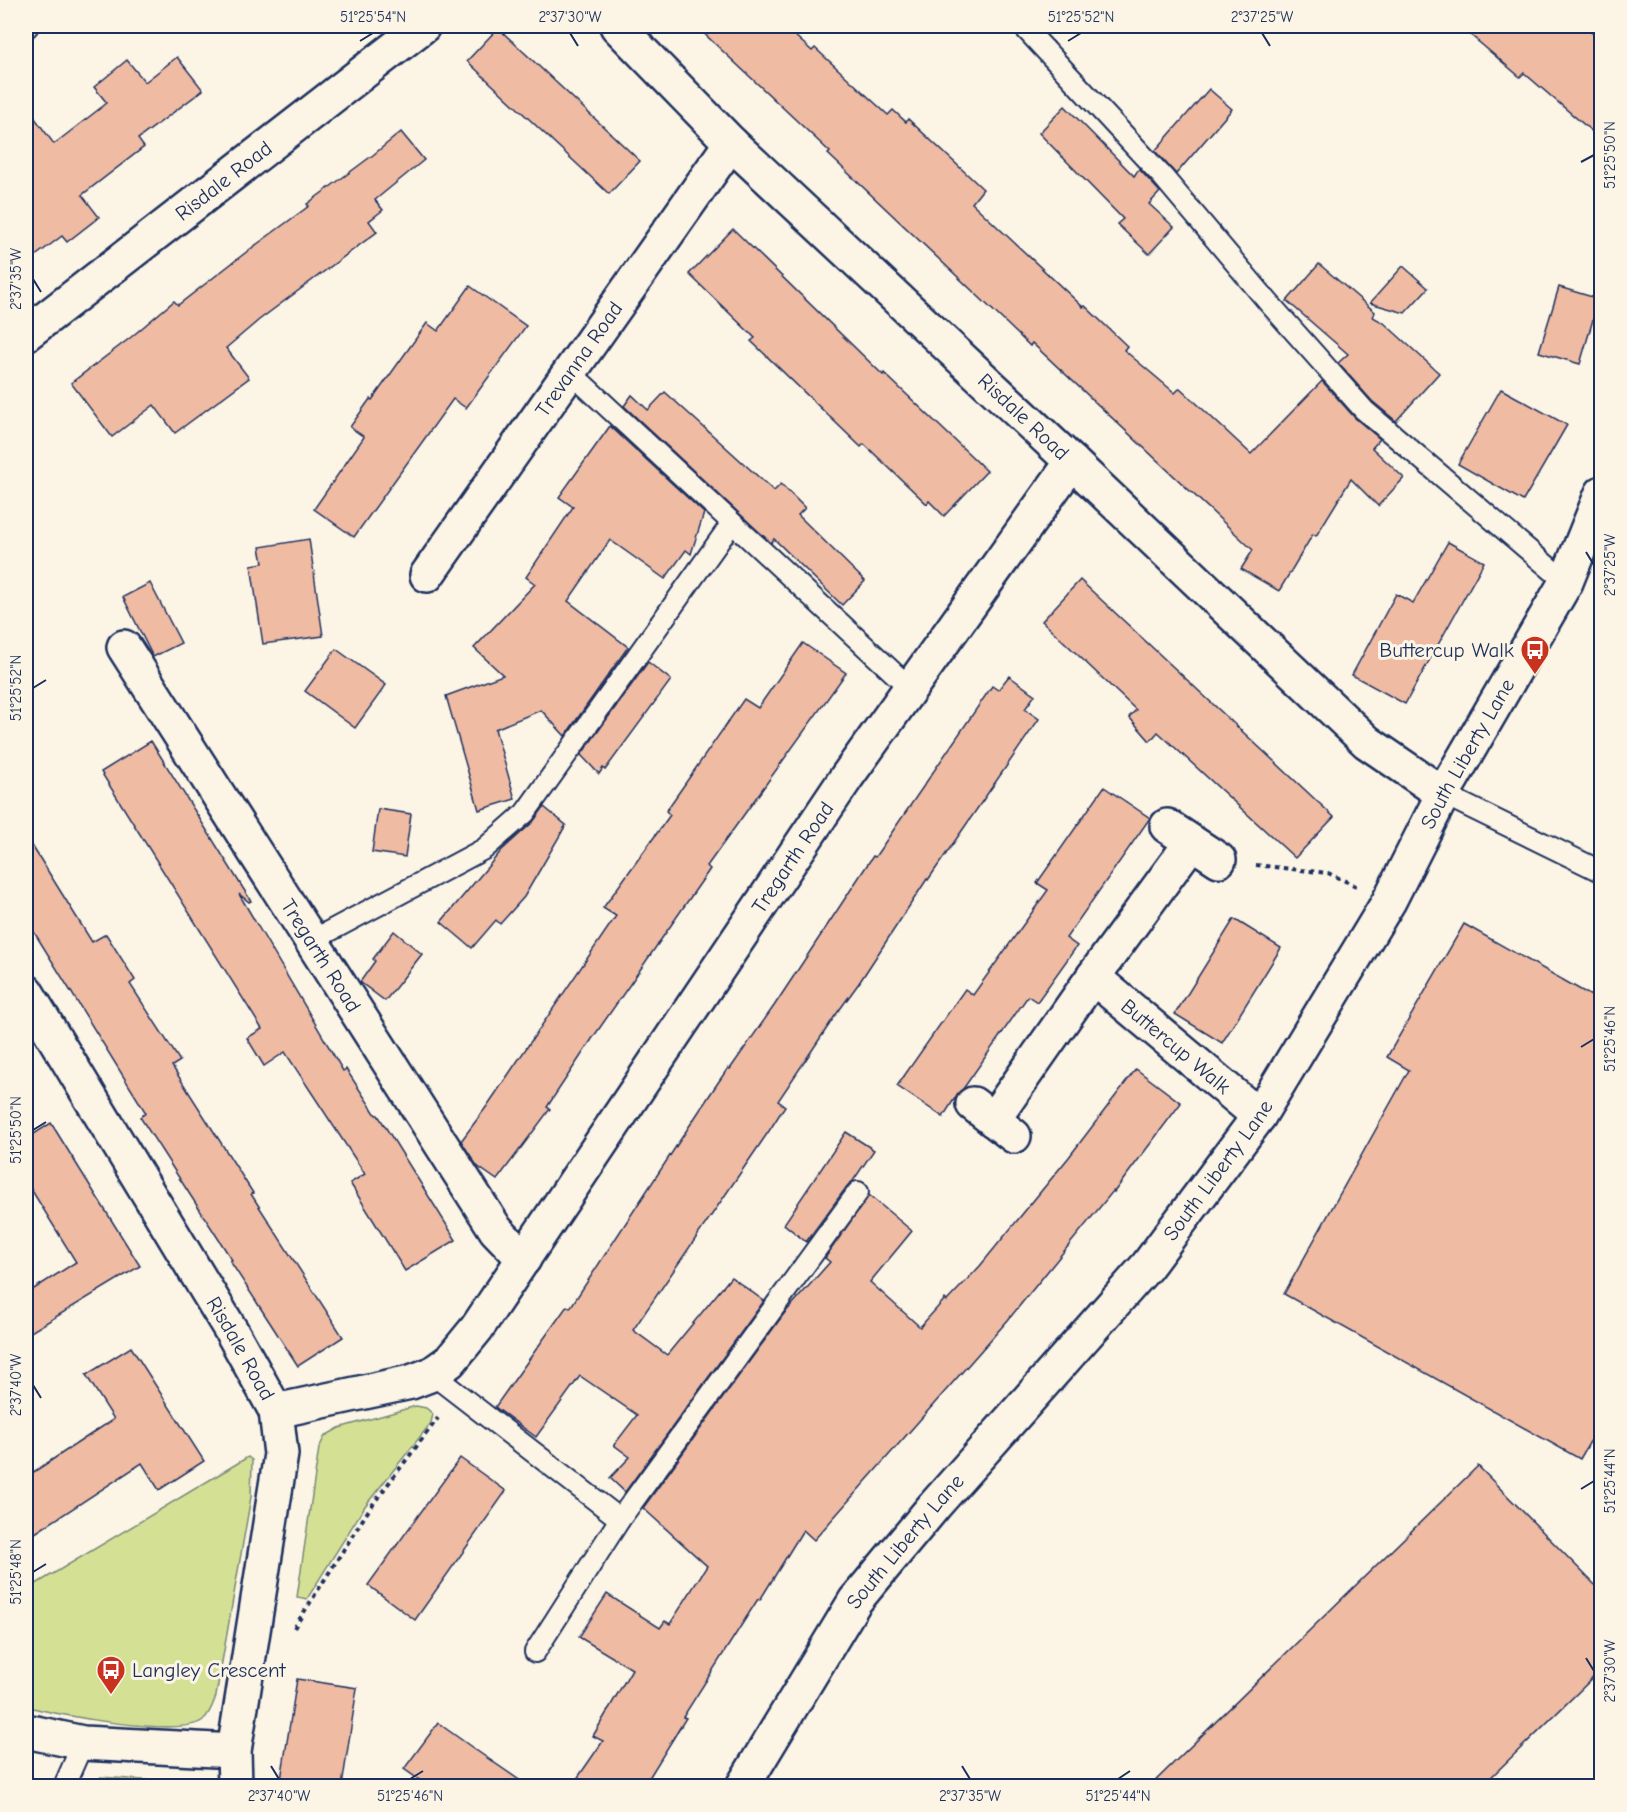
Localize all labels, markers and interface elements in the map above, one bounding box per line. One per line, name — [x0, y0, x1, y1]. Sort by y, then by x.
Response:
text: 51°25'54"N — [340, 8, 406, 26]
text: 2°37'30"W — [538, 8, 602, 26]
text: 51°25'52"N — [1048, 8, 1114, 26]
text: 2°37'25"W — [1231, 8, 1293, 26]
text: 51°25'50"N — [1601, 121, 1619, 189]
street label: Risdale Road — [171, 136, 277, 226]
text: 2°37'35"W — [7, 248, 25, 310]
street label: Trevanna Road — [530, 297, 628, 421]
street label: Risdale Road — [973, 368, 1074, 465]
text: 2°37'25"W — [1601, 534, 1619, 596]
bus stop icon: Buttercup Walk — [1519, 634, 1551, 676]
place label: Buttercup Walk — [1379, 638, 1514, 662]
text: 51°25'52"N — [7, 655, 25, 721]
street label: South Liberty Lane — [1415, 674, 1519, 833]
street label: Tregarth Road — [747, 797, 839, 918]
street label: Tregarth Road — [276, 895, 366, 1017]
street label: Buttercup Walk — [1116, 994, 1235, 1099]
text: 51°25'46"N — [1601, 1006, 1619, 1072]
text: 51°25'50"N — [7, 1096, 25, 1164]
street label: South Liberty Lane — [1158, 1096, 1278, 1245]
street label: Risdale Road — [201, 1292, 280, 1405]
text: 2°37'40"W — [7, 1354, 25, 1416]
text: 51°25'44"N — [1601, 1448, 1619, 1514]
street label: South Liberty Lane — [841, 1469, 969, 1613]
text: 51°25'48"N — [7, 1539, 25, 1605]
text: 2°37'30"W — [1601, 1639, 1619, 1703]
bus stop icon: Langley Crescent — [95, 1654, 127, 1696]
place label: Langley Crescent — [132, 1658, 287, 1682]
text: 2°37'40"W — [248, 1787, 310, 1805]
text: 51°25'46"N — [377, 1787, 443, 1805]
text: 2°37'35"W — [939, 1787, 1001, 1805]
text: 51°25'44"N — [1085, 1787, 1151, 1805]

